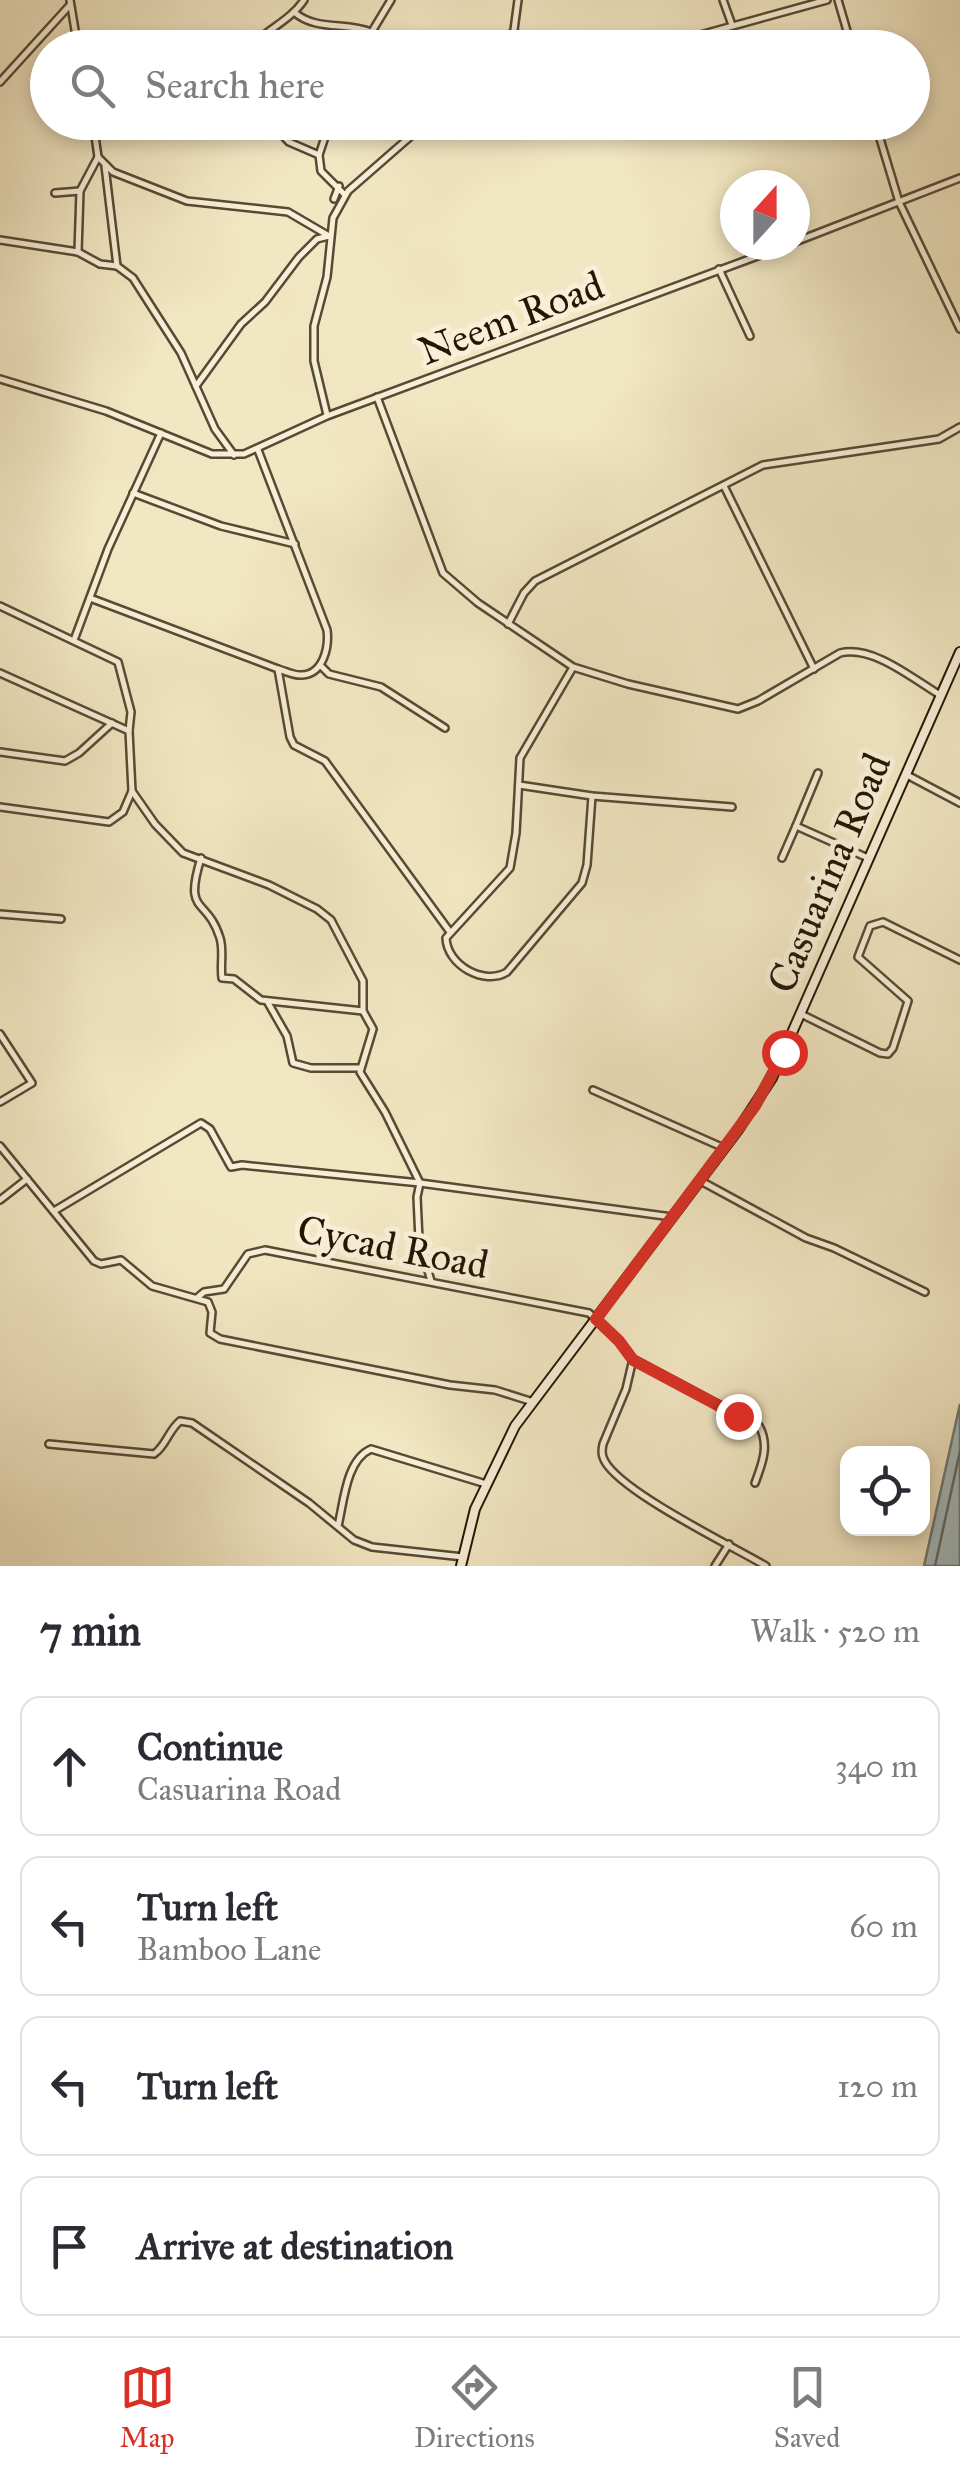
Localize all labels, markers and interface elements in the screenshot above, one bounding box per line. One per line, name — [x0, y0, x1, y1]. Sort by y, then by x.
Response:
search box — [30, 30, 930, 140]
icon: search — [65, 58, 120, 113]
text: Search here — [145, 62, 325, 108]
north arrow — [720, 170, 810, 260]
street label: Neem Road — [412, 260, 610, 376]
street label: Casuarina Road — [757, 746, 901, 1000]
route start — [762, 1030, 808, 1076]
street label: Cycad Road — [293, 1204, 493, 1290]
route end — [716, 1394, 762, 1440]
map controls — [840, 1446, 930, 1536]
button: locate — [840, 1446, 930, 1536]
text: 7 min — [40, 1605, 141, 1657]
text: Walk · 520 m — [750, 1612, 920, 1651]
text: Continue — [137, 1724, 283, 1770]
icon: ahead — [42, 1739, 97, 1794]
text: 340 m — [835, 1747, 918, 1786]
text: Casuarina Road — [137, 1770, 341, 1809]
text: Turn left — [137, 1884, 278, 1930]
icon: left — [42, 1899, 97, 1954]
text: 60 m — [849, 1907, 918, 1946]
text: Bamboo Lane — [137, 1930, 321, 1969]
icon: left — [42, 2059, 97, 2114]
text: Turn left — [137, 2063, 278, 2109]
text: 120 m — [837, 2067, 918, 2106]
icon: arrive — [42, 2219, 97, 2274]
text: Arrive at destination — [137, 2223, 454, 2269]
tab: Map — [120, 2360, 175, 2455]
tab: Directions — [414, 2360, 535, 2455]
tab: Saved — [774, 2360, 840, 2455]

